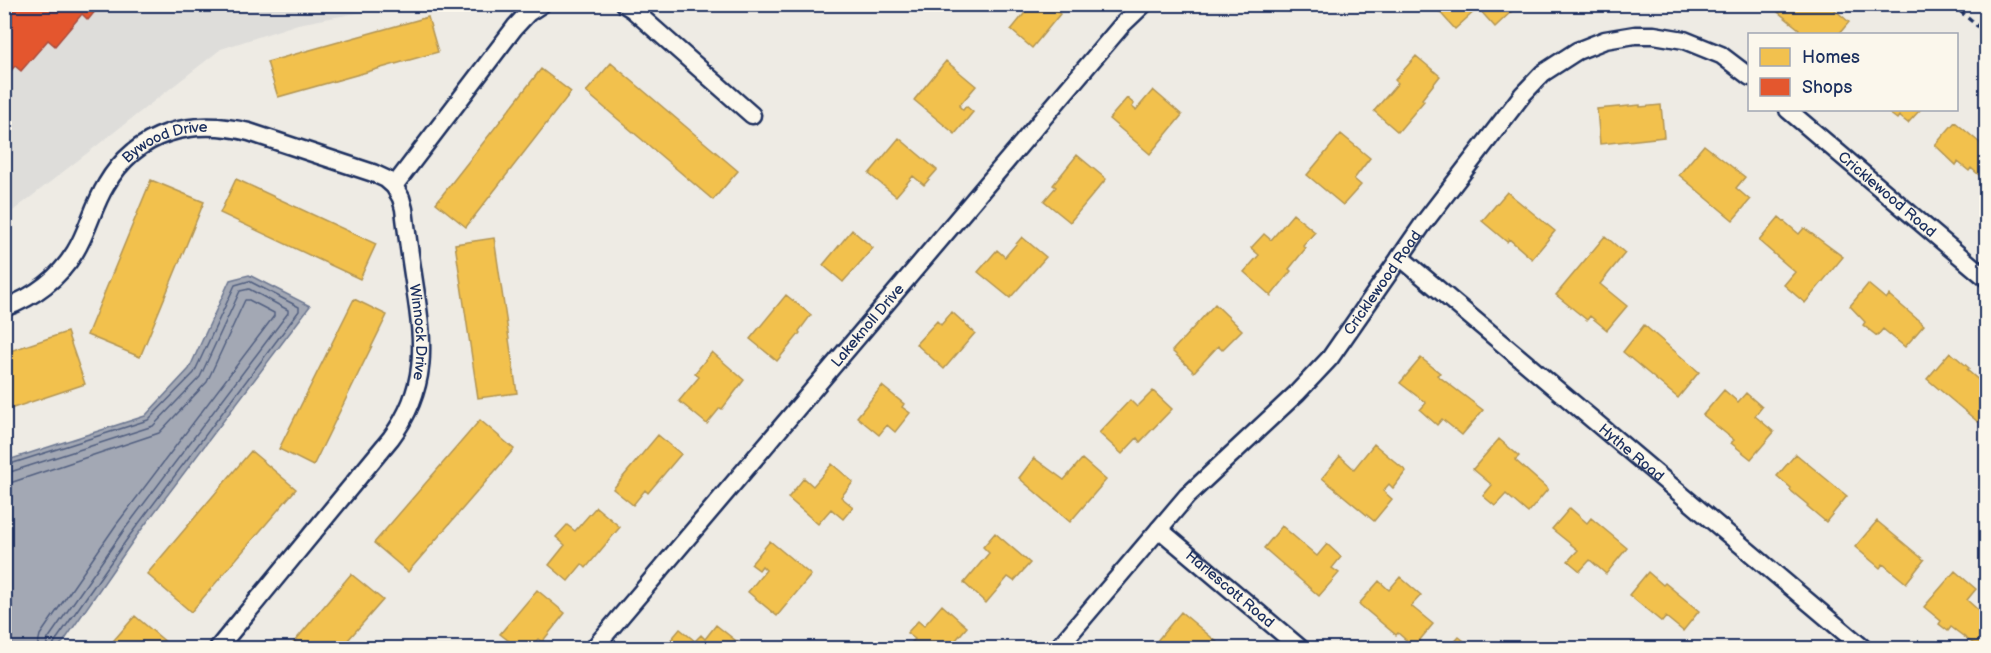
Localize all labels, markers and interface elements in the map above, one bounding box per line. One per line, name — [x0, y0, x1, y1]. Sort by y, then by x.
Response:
legend — [1748, 33, 1958, 111]
text: Homes — [1802, 47, 1860, 68]
text: Shops — [1802, 77, 1853, 98]
street label: Bywood Drive — [118, 118, 208, 167]
street label: Cricklewood Road — [1834, 147, 1940, 242]
street label: Cricklewood Road — [1340, 227, 1426, 339]
street label: Lakeknoll Drive — [827, 280, 909, 371]
street label: Winnock Drive — [405, 283, 430, 382]
street label: Hythe Road — [1595, 420, 1668, 486]
street label: Harlescott Road — [1181, 547, 1278, 632]

